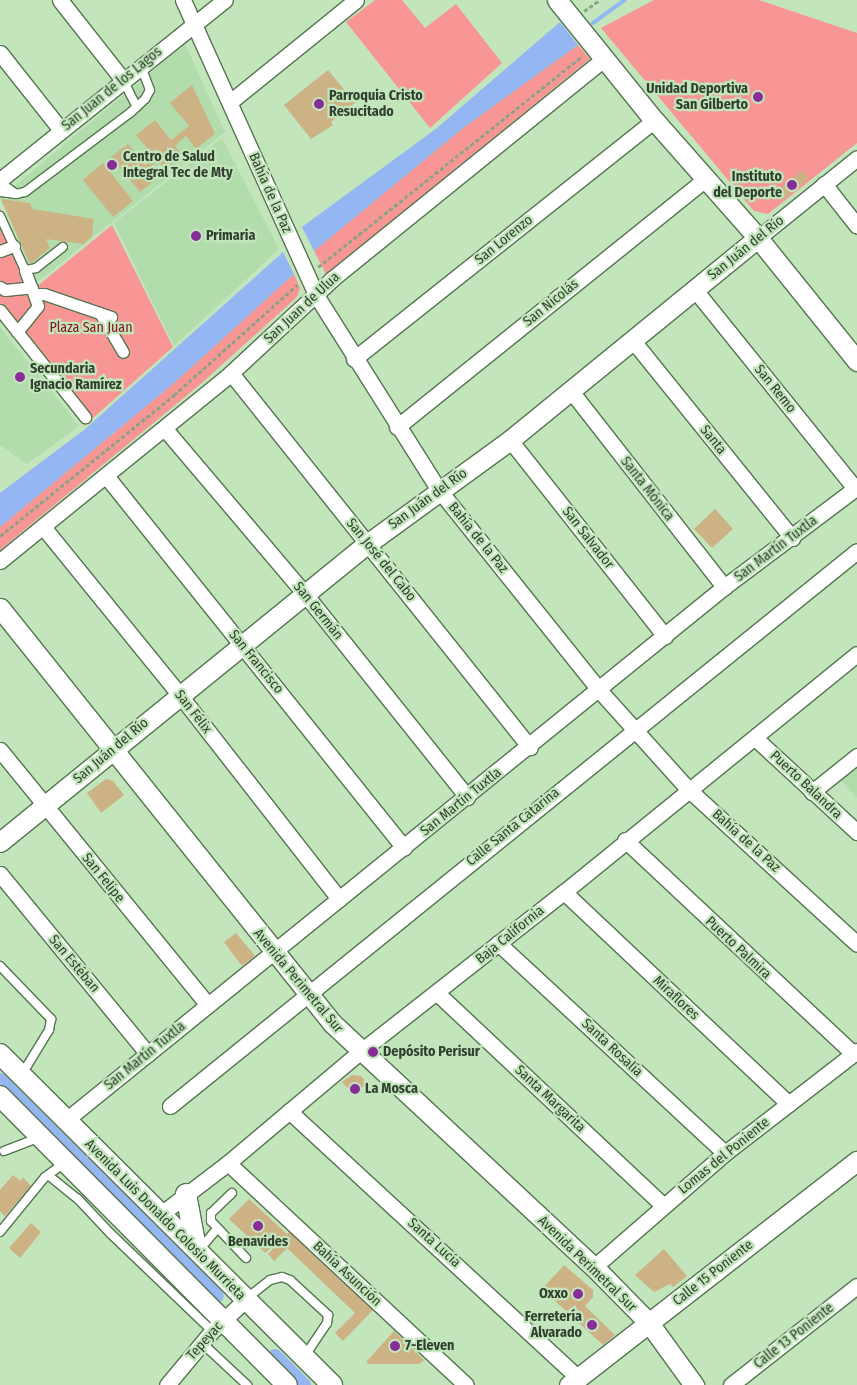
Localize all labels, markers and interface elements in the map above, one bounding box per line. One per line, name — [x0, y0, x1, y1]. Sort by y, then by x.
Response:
street label: San Juan de los Lagos — [59, 44, 165, 134]
place label: Unidad Deportiva San Gilberto — [646, 81, 748, 114]
place label: Parroquia Cristo Resucitado — [329, 88, 423, 120]
marker: Unidad Deportiva San Gilberto — [752, 91, 764, 103]
marker: Parroquia Cristo Resucitado — [313, 98, 325, 110]
place label: Centro de Salud Integral Tec de Mty — [123, 149, 233, 182]
street label: Bahía de la Paz — [245, 150, 295, 236]
marker: Centro de Salud Integral Tec de Mty — [105, 158, 119, 172]
place label: Instituto del Deporte — [713, 169, 782, 202]
marker: Instituto del Deporte — [786, 179, 798, 191]
street label: San Lorenzo — [472, 212, 536, 268]
street label: San Juán del Río — [705, 212, 787, 284]
place label: Primaria — [206, 228, 255, 244]
marker: Primaria — [190, 230, 202, 242]
street label: San Juan de Ulua — [261, 269, 343, 347]
street label: San Nicolás — [520, 276, 582, 330]
park label: Plaza San Juan — [49, 320, 133, 336]
place label: Secundaria Ignacio Ramírez — [30, 361, 122, 394]
street label: San Remo — [751, 362, 799, 416]
marker: Secundaria Ignacio Ramírez — [14, 371, 26, 383]
street label: Santa — [696, 422, 730, 458]
street label: Santa Mónica — [617, 454, 677, 524]
street label: San Juán del Río — [385, 465, 471, 533]
street label: Bahía de la Paz — [444, 499, 512, 577]
street label: San Salvador — [558, 504, 618, 572]
street label: San Martín Tuxtla — [731, 512, 821, 586]
street label: San José del Cabo — [342, 515, 420, 605]
street label: San Germán — [290, 579, 346, 643]
street label: San Francisco — [225, 627, 287, 697]
street label: San Félix — [171, 687, 215, 737]
street label: San Juán del Río — [70, 715, 152, 787]
street label: Puerto Balandra — [767, 747, 845, 823]
street label: San Martín Tuxtla — [417, 764, 505, 840]
street label: Calle Santa Catarina — [463, 784, 563, 870]
street label: Bahía de la Paz — [708, 806, 784, 876]
street label: San Felipe — [78, 850, 128, 906]
street label: Baja California — [472, 902, 548, 968]
street label: Puerto Palmira — [702, 913, 774, 983]
street label: Avenida Perimetral Sur — [250, 925, 346, 1037]
street label: San Estéban — [45, 932, 103, 996]
street label: Miraflores — [649, 972, 703, 1024]
street label: Santa Rosalía — [578, 1016, 646, 1080]
street label: San Martín Tuxtla — [101, 1018, 189, 1094]
place label: Depósito Perisur — [383, 1044, 480, 1060]
marker: Depósito Perisur — [367, 1046, 379, 1058]
street label: Santa Margarita — [511, 1062, 589, 1136]
place label: La Mosca — [365, 1081, 418, 1097]
marker: La Mosca — [349, 1083, 361, 1095]
street label: Lomas del Poniente — [675, 1114, 773, 1198]
street label: Avenida Luis Donaldo Colosio Murrieta — [81, 1136, 249, 1304]
street label: Avenida Perimetral Sur — [534, 1213, 640, 1315]
street label: Santa Lucía — [404, 1215, 464, 1271]
marker: Benavides — [252, 1220, 264, 1232]
place label: Benavides — [228, 1234, 288, 1250]
street label: Calle 15 Poniente — [670, 1236, 756, 1310]
street label: Bahía Asunción — [309, 1238, 385, 1310]
place label: Oxxo — [539, 1286, 568, 1302]
marker: Oxxo — [572, 1288, 584, 1300]
street label: Calle 13 Poniente — [751, 1300, 837, 1372]
place label: Ferretería Alvarado — [525, 1309, 582, 1341]
street label: Tepeyac — [183, 1318, 227, 1364]
marker: Ferretería Alvarado — [586, 1319, 598, 1331]
place label: 7-Eleven — [405, 1338, 454, 1354]
marker: 7-Eleven — [389, 1340, 401, 1352]

